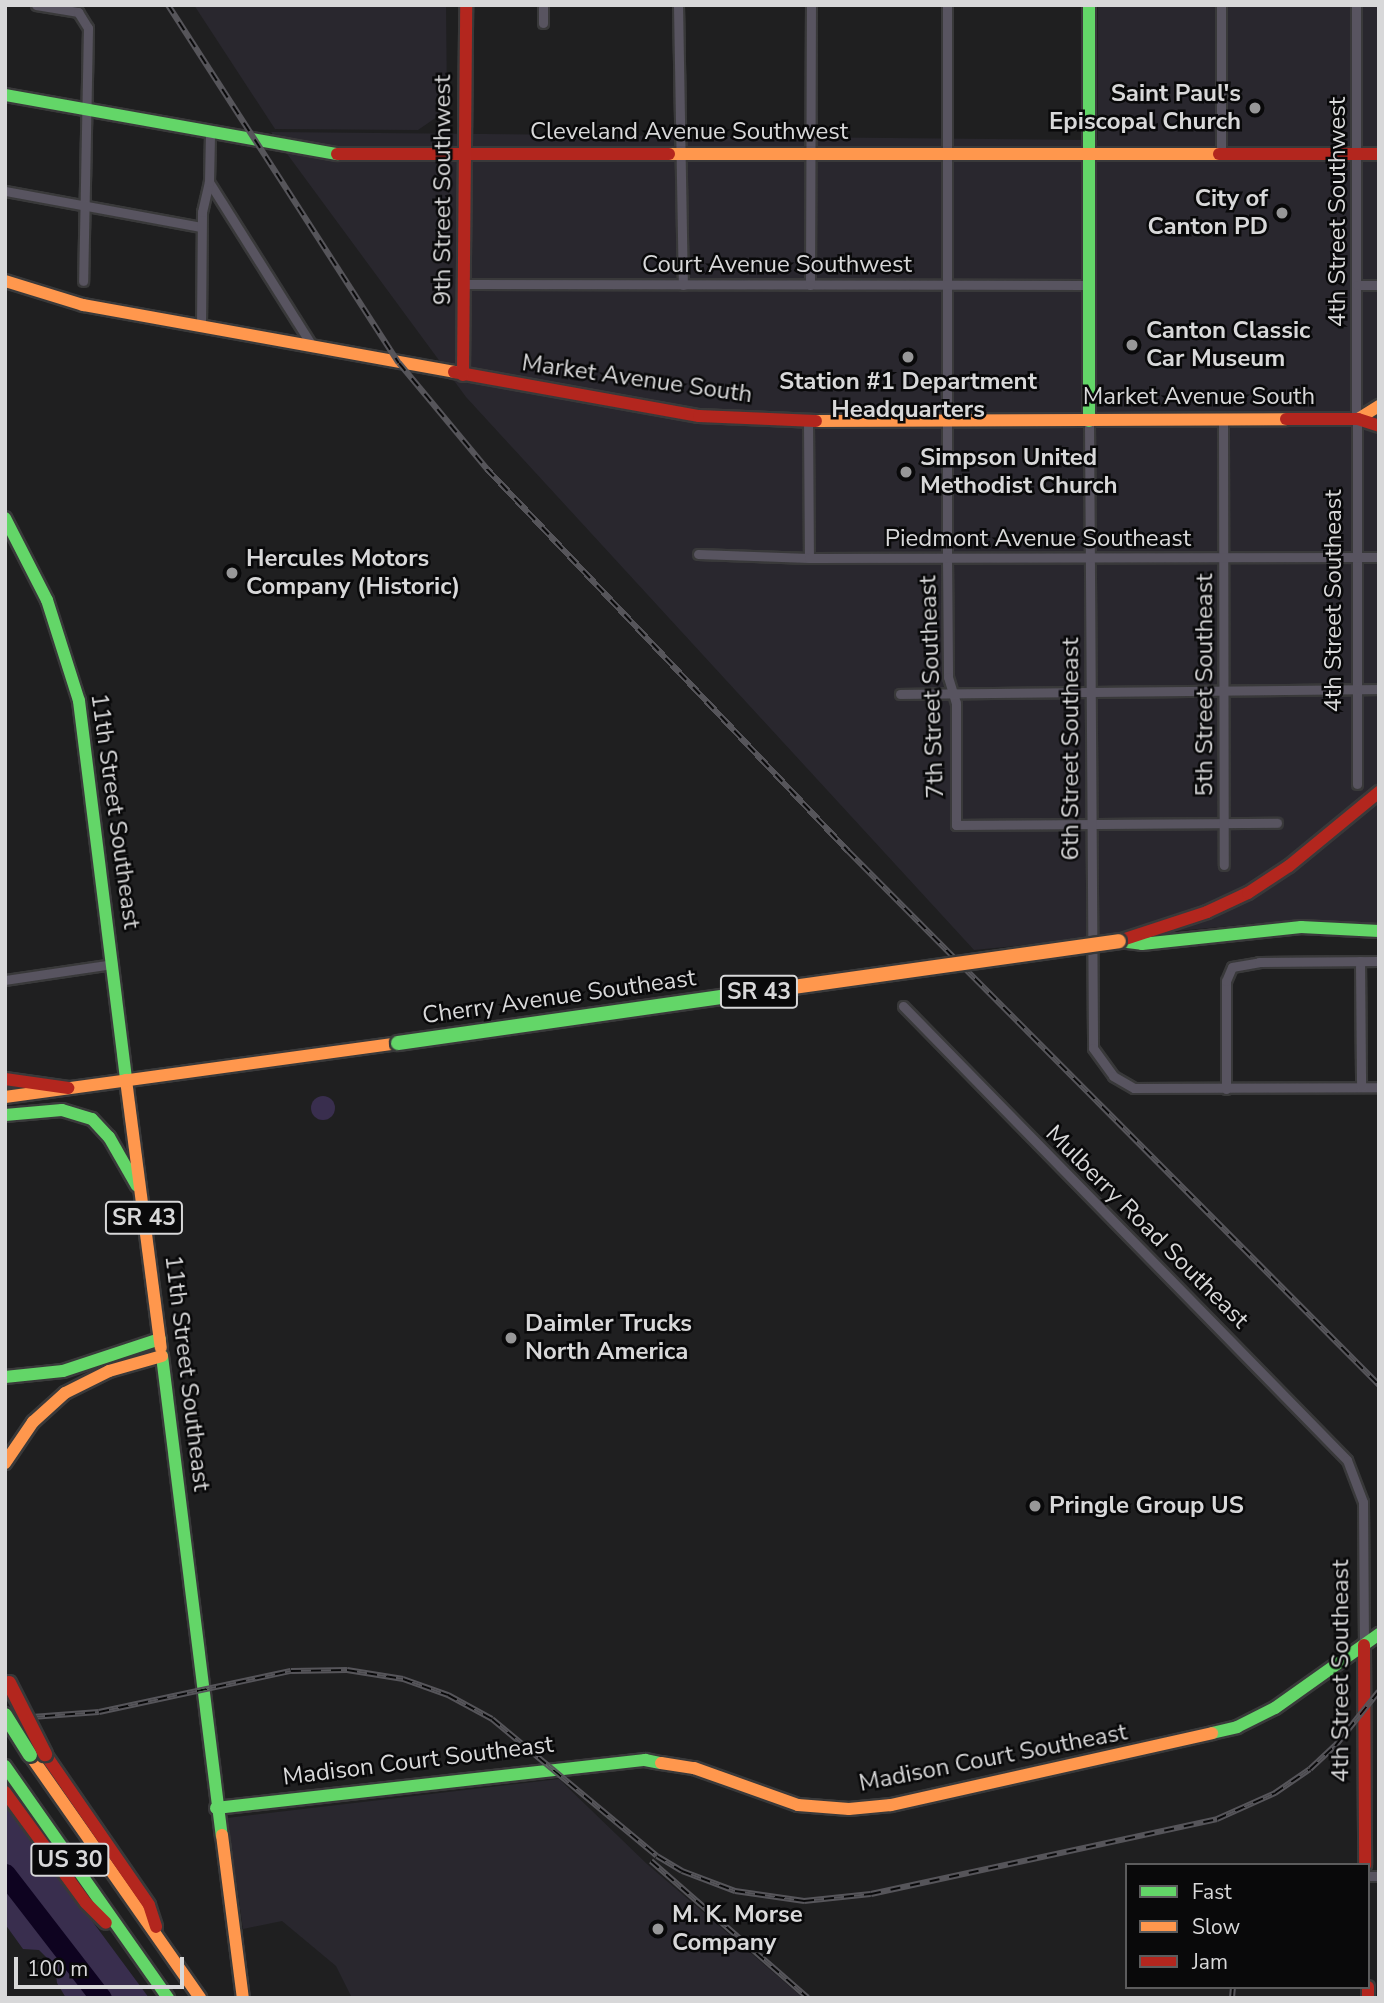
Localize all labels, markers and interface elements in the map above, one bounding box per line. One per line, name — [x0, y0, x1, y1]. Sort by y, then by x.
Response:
street label: 9th Street Southwest — [429, 75, 457, 305]
place label: Saint Paul's Episcopal Church — [1049, 80, 1241, 136]
street label: 4th Street Southwest — [1324, 97, 1352, 327]
marker: Saint Paul's Episcopal Church — [1247, 100, 1263, 116]
street label: Cleveland Avenue Southwest — [530, 118, 848, 146]
place label: City of Canton PD — [1148, 185, 1268, 241]
marker: City of Canton PD — [1274, 205, 1290, 221]
street label: Court Avenue Southwest — [642, 251, 912, 279]
place label: Canton Classic Car Museum — [1146, 317, 1310, 373]
marker: Canton Classic Car Museum — [1124, 337, 1140, 353]
street label: Market Avenue South — [520, 349, 754, 409]
marker: Station #1 Department Headquarters — [900, 349, 916, 365]
place label: Station #1 Department Headquarters — [779, 368, 1037, 424]
street label: Market Avenue South — [1083, 383, 1315, 411]
place label: Simpson United Methodist Church — [920, 444, 1117, 500]
marker: Simpson United Methodist Church — [898, 464, 914, 480]
street label: 4th Street Southeast — [1320, 489, 1348, 713]
street label: Piedmont Avenue Southeast — [885, 525, 1191, 553]
place label: Hercules Motors Company (Historic) — [246, 545, 460, 601]
marker: Hercules Motors Company (Historic) — [224, 565, 240, 581]
street label: 5th Street Southeast — [1191, 573, 1219, 797]
street label: 7th Street Southeast — [914, 575, 950, 799]
street label: 6th Street Southeast — [1057, 637, 1085, 861]
street label: 11th Street Southeast — [84, 691, 146, 931]
street label: Cherry Avenue Southeast — [420, 964, 698, 1030]
road number: SR 43 — [719, 973, 799, 1012]
street label: Mulberry Road Southeast — [1040, 1120, 1254, 1334]
road number: SR 43 — [104, 1198, 184, 1238]
street label: 11th Street Southeast — [158, 1253, 216, 1493]
place label: Daimler Trucks North America — [525, 1310, 692, 1366]
marker: Daimler Trucks North America — [503, 1330, 519, 1346]
place label: Pringle Group US — [1049, 1492, 1244, 1520]
marker: Pringle Group US — [1027, 1498, 1043, 1514]
street label: 4th Street Southeast — [1327, 1559, 1355, 1783]
street label: Madison Court Southeast — [857, 1718, 1129, 1798]
street label: Madison Court Southeast — [281, 1730, 555, 1792]
road number: US 30 — [30, 1840, 110, 1880]
legend — [1125, 1863, 1370, 1989]
text: Fast — [1192, 1878, 1232, 1906]
place label: M. K. Morse Company — [672, 1901, 803, 1957]
text: Slow — [1192, 1913, 1240, 1941]
marker: M. K. Morse Company — [650, 1921, 666, 1937]
scale bar — [18, 1944, 187, 1988]
text: Jam — [1192, 1948, 1228, 1976]
text: 100 m — [27, 1955, 88, 1983]

